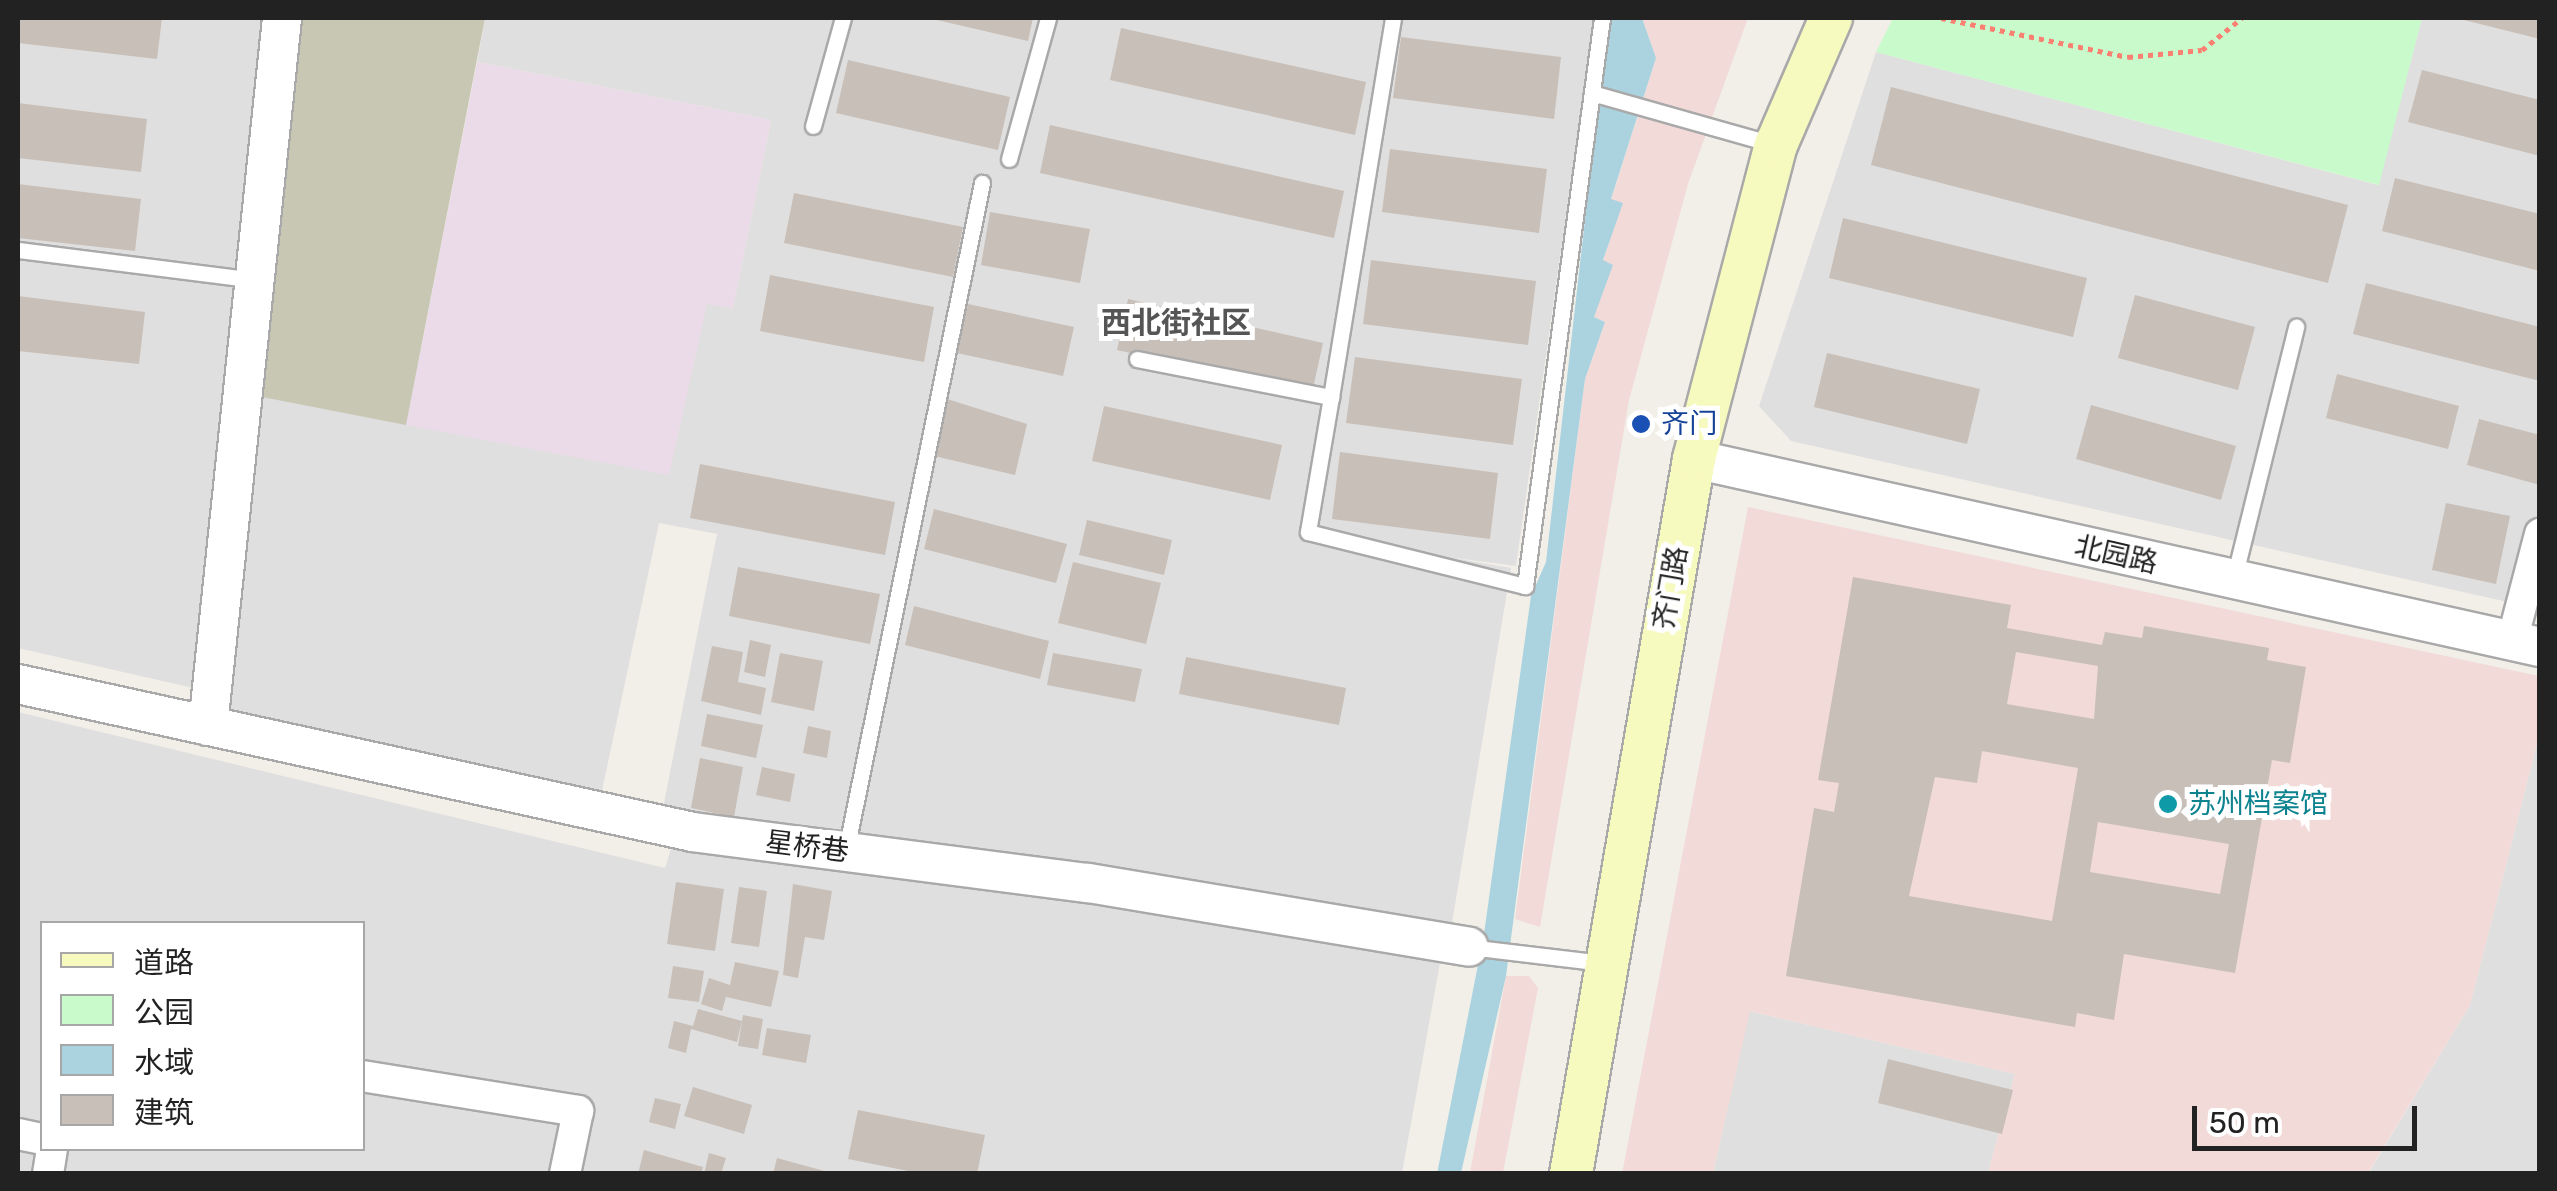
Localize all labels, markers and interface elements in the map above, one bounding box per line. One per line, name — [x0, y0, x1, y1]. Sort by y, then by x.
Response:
district label: 西北街社区 — [1101, 305, 1251, 341]
place label: 齐门 — [1661, 407, 1717, 441]
marker: 齐门 — [1630, 413, 1652, 435]
street label: 北园路 — [2071, 529, 2161, 581]
street label: 齐门路 — [1647, 544, 1695, 632]
place label: 苏州档案馆 — [2188, 787, 2328, 821]
marker: 苏州档案馆 — [2157, 793, 2179, 815]
street label: 星桥巷 — [763, 825, 851, 869]
legend — [40, 921, 365, 1151]
text: 道路 — [134, 945, 194, 981]
text: 公园 — [134, 995, 194, 1031]
text: 水域 — [134, 1045, 194, 1081]
scale bar — [2197, 1086, 2422, 1148]
text: 建筑 — [134, 1095, 194, 1131]
text: 50 m — [2209, 1105, 2280, 1141]

